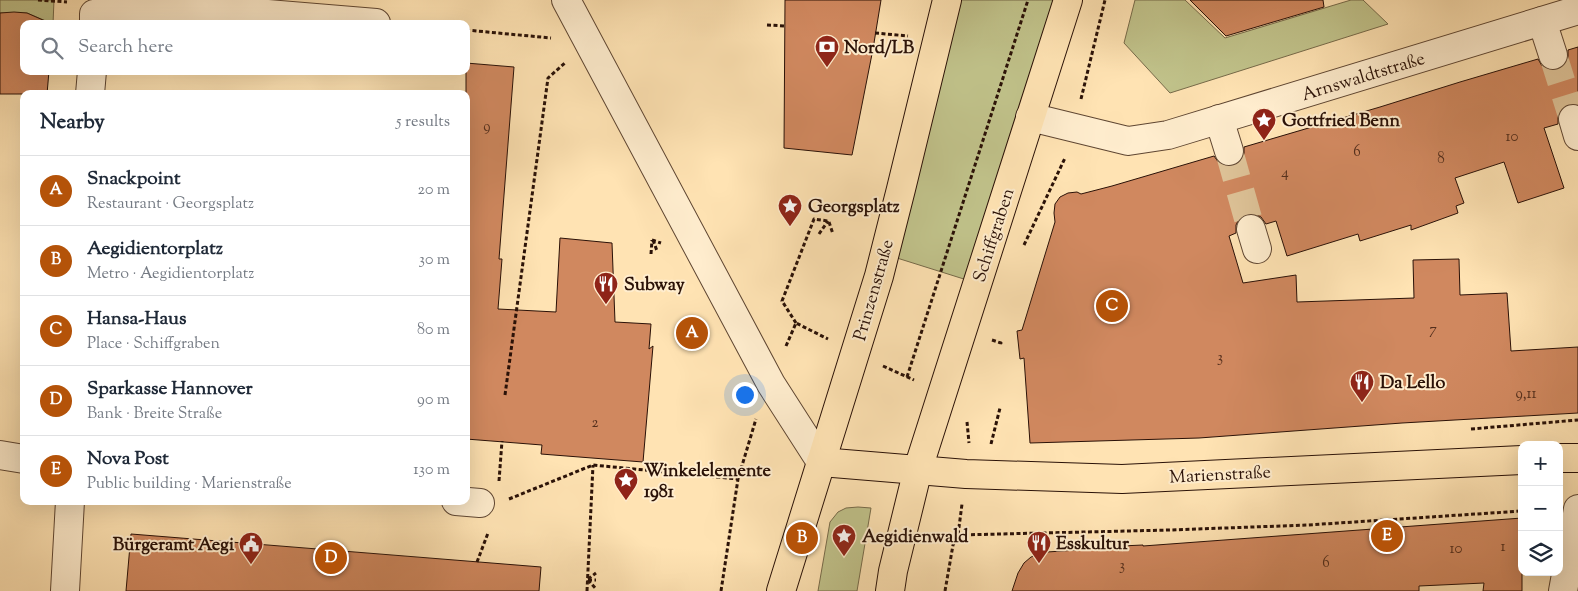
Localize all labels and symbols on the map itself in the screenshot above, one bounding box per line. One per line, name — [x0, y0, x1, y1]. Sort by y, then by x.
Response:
bank icon: Nord/LB — [814, 34, 840, 68]
place label: Nord/LB — [844, 36, 915, 62]
street label: Arnswaldtstraße — [1299, 47, 1428, 109]
place icon: Gottfried Benn — [1251, 107, 1277, 141]
place label: Gottfried Benn — [1282, 109, 1401, 135]
house number: 9 — [483, 117, 491, 138]
house number: 10 — [1506, 127, 1519, 148]
house number: 6 — [1353, 142, 1361, 163]
house number: 8 — [1437, 149, 1445, 170]
house number: 4 — [1281, 163, 1289, 184]
street label: Schiffgraben — [967, 185, 1022, 286]
place icon: Georgsplatz — [777, 193, 803, 227]
place label: Georgsplatz — [808, 195, 900, 221]
street label: Prinzenstraße — [848, 237, 902, 344]
restaurant icon: Subway — [593, 271, 619, 305]
place label: Subway — [624, 273, 685, 299]
pin: C — [1096, 287, 1128, 325]
pin: A — [676, 314, 708, 352]
house number: 7 — [1429, 320, 1437, 341]
house number: 3 — [1217, 348, 1223, 369]
restaurant icon: Da Lello — [1349, 369, 1375, 403]
place label: Da Lello — [1380, 371, 1445, 397]
your location — [732, 382, 758, 408]
house number: 9,11 — [1515, 384, 1537, 405]
house number: 2 — [591, 413, 599, 434]
place label: Winkelelemente 1981 — [644, 459, 772, 506]
street label: Marienstraße — [1169, 460, 1271, 492]
place icon: Winkelelemente 1981 — [613, 467, 639, 501]
pin: E — [1371, 517, 1403, 555]
pin: B — [786, 519, 818, 557]
place icon: Aegidienwald — [831, 523, 857, 557]
place label: Aegidienwald — [862, 525, 969, 551]
restaurant icon: Esskultur — [1026, 530, 1052, 564]
public building icon: Bürgeramt Aegi — [238, 531, 264, 565]
place label: Esskultur — [1056, 532, 1129, 558]
place label: Bürgeramt Aegi — [113, 533, 235, 559]
house number: 1 — [1500, 537, 1506, 558]
pin: D — [315, 539, 347, 577]
house number: 10 — [1450, 539, 1463, 560]
house number: 6 — [1322, 553, 1330, 574]
house number: 3 — [1119, 556, 1125, 577]

